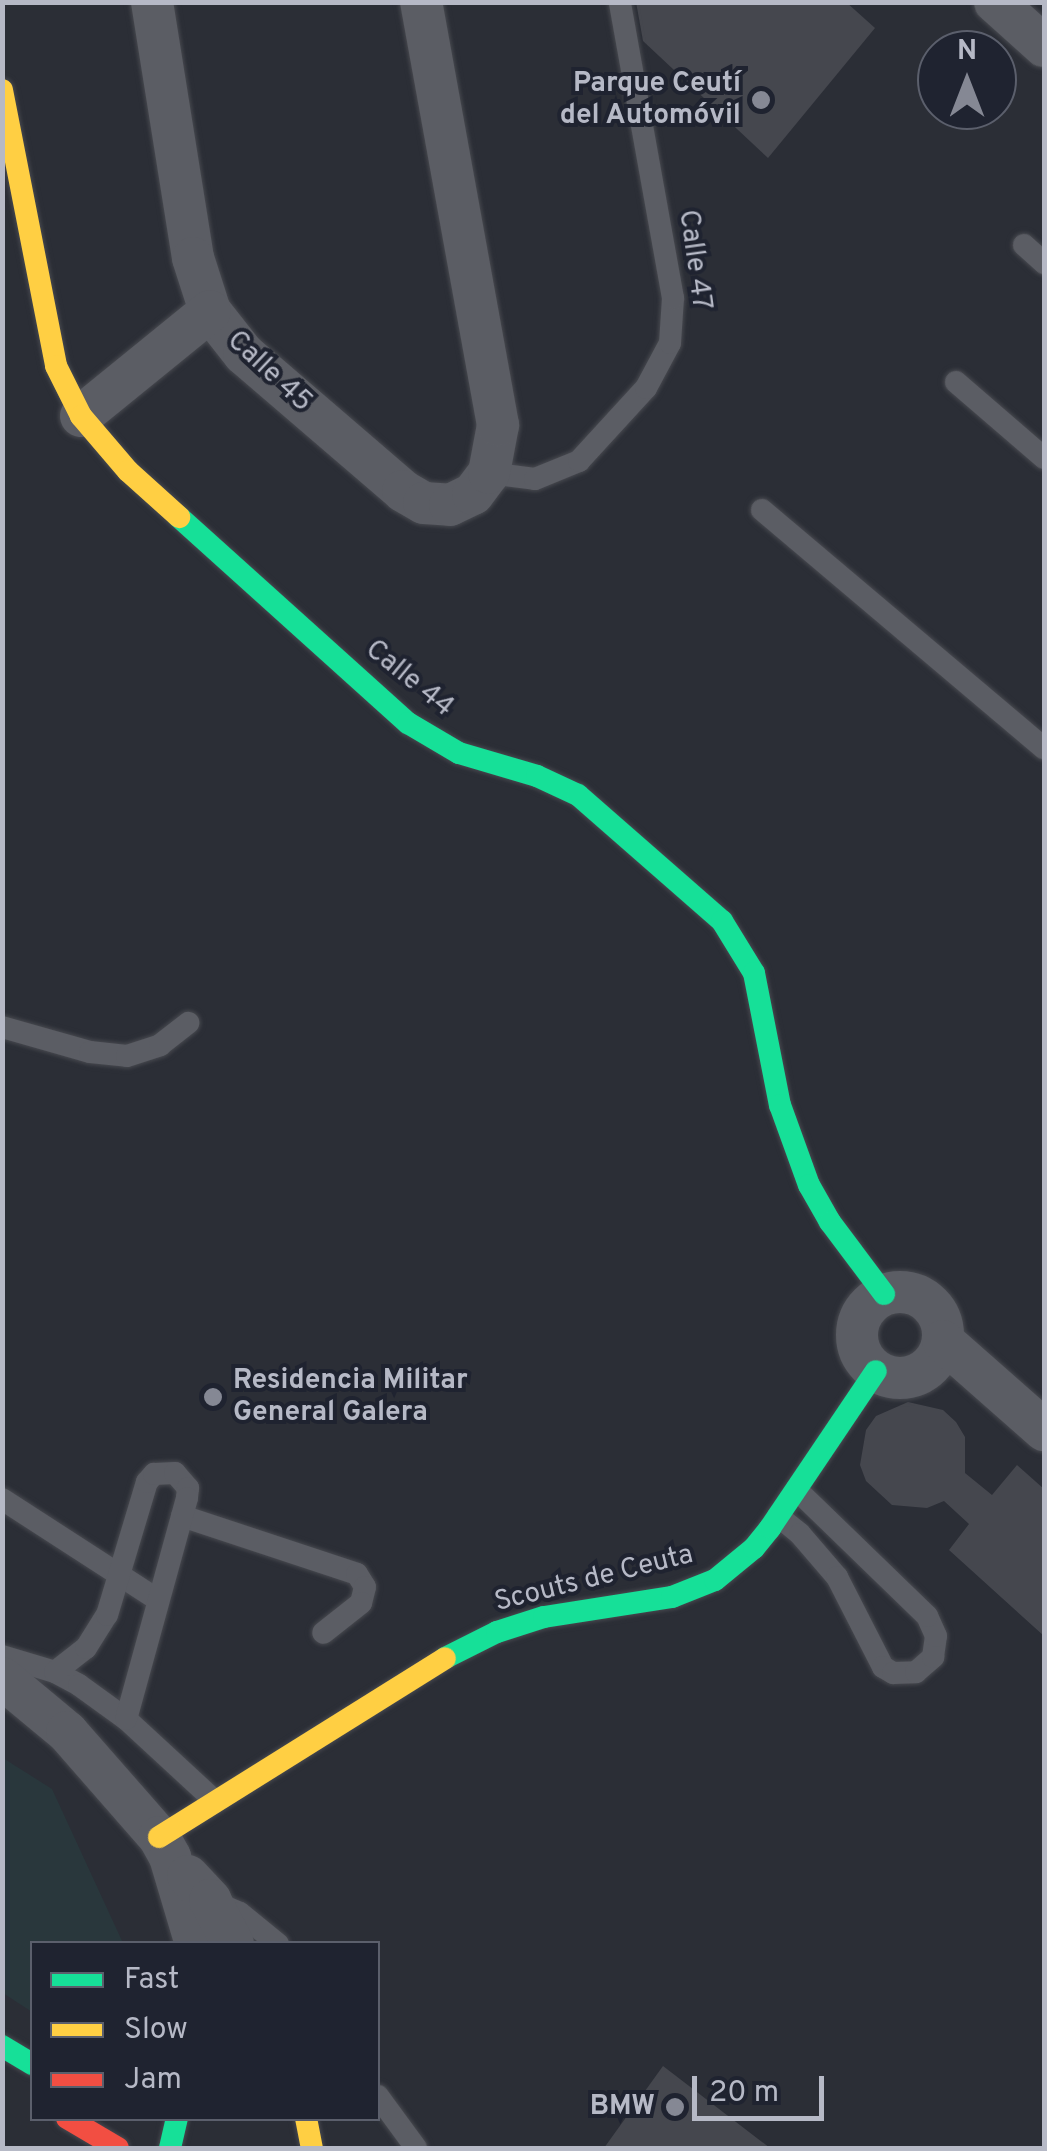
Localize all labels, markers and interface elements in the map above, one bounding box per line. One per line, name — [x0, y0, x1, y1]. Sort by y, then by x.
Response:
north arrow — [917, 30, 1017, 130]
text: N — [957, 34, 977, 70]
place label: Parque Ceutí del Automóvil — [559, 67, 741, 133]
marker: Parque Ceutí del Automóvil — [750, 89, 772, 111]
street label: Calle 47 — [670, 208, 718, 312]
street label: Calle 45 — [220, 324, 318, 420]
street label: Calle 44 — [358, 633, 460, 725]
place label: Residencia Militar General Galera — [233, 1364, 468, 1430]
marker: Residencia Militar General Galera — [202, 1386, 224, 1408]
street label: Scouts de Ceuta — [491, 1538, 697, 1620]
legend — [30, 1941, 380, 2121]
text: Fast — [124, 1962, 179, 1999]
text: Slow — [124, 2012, 188, 2049]
scale bar — [697, 2056, 830, 2118]
text: Jam — [124, 2062, 182, 2099]
text: 20 m — [709, 2075, 779, 2112]
place label: BMW — [590, 2090, 655, 2124]
marker: BMW — [664, 2096, 686, 2118]

